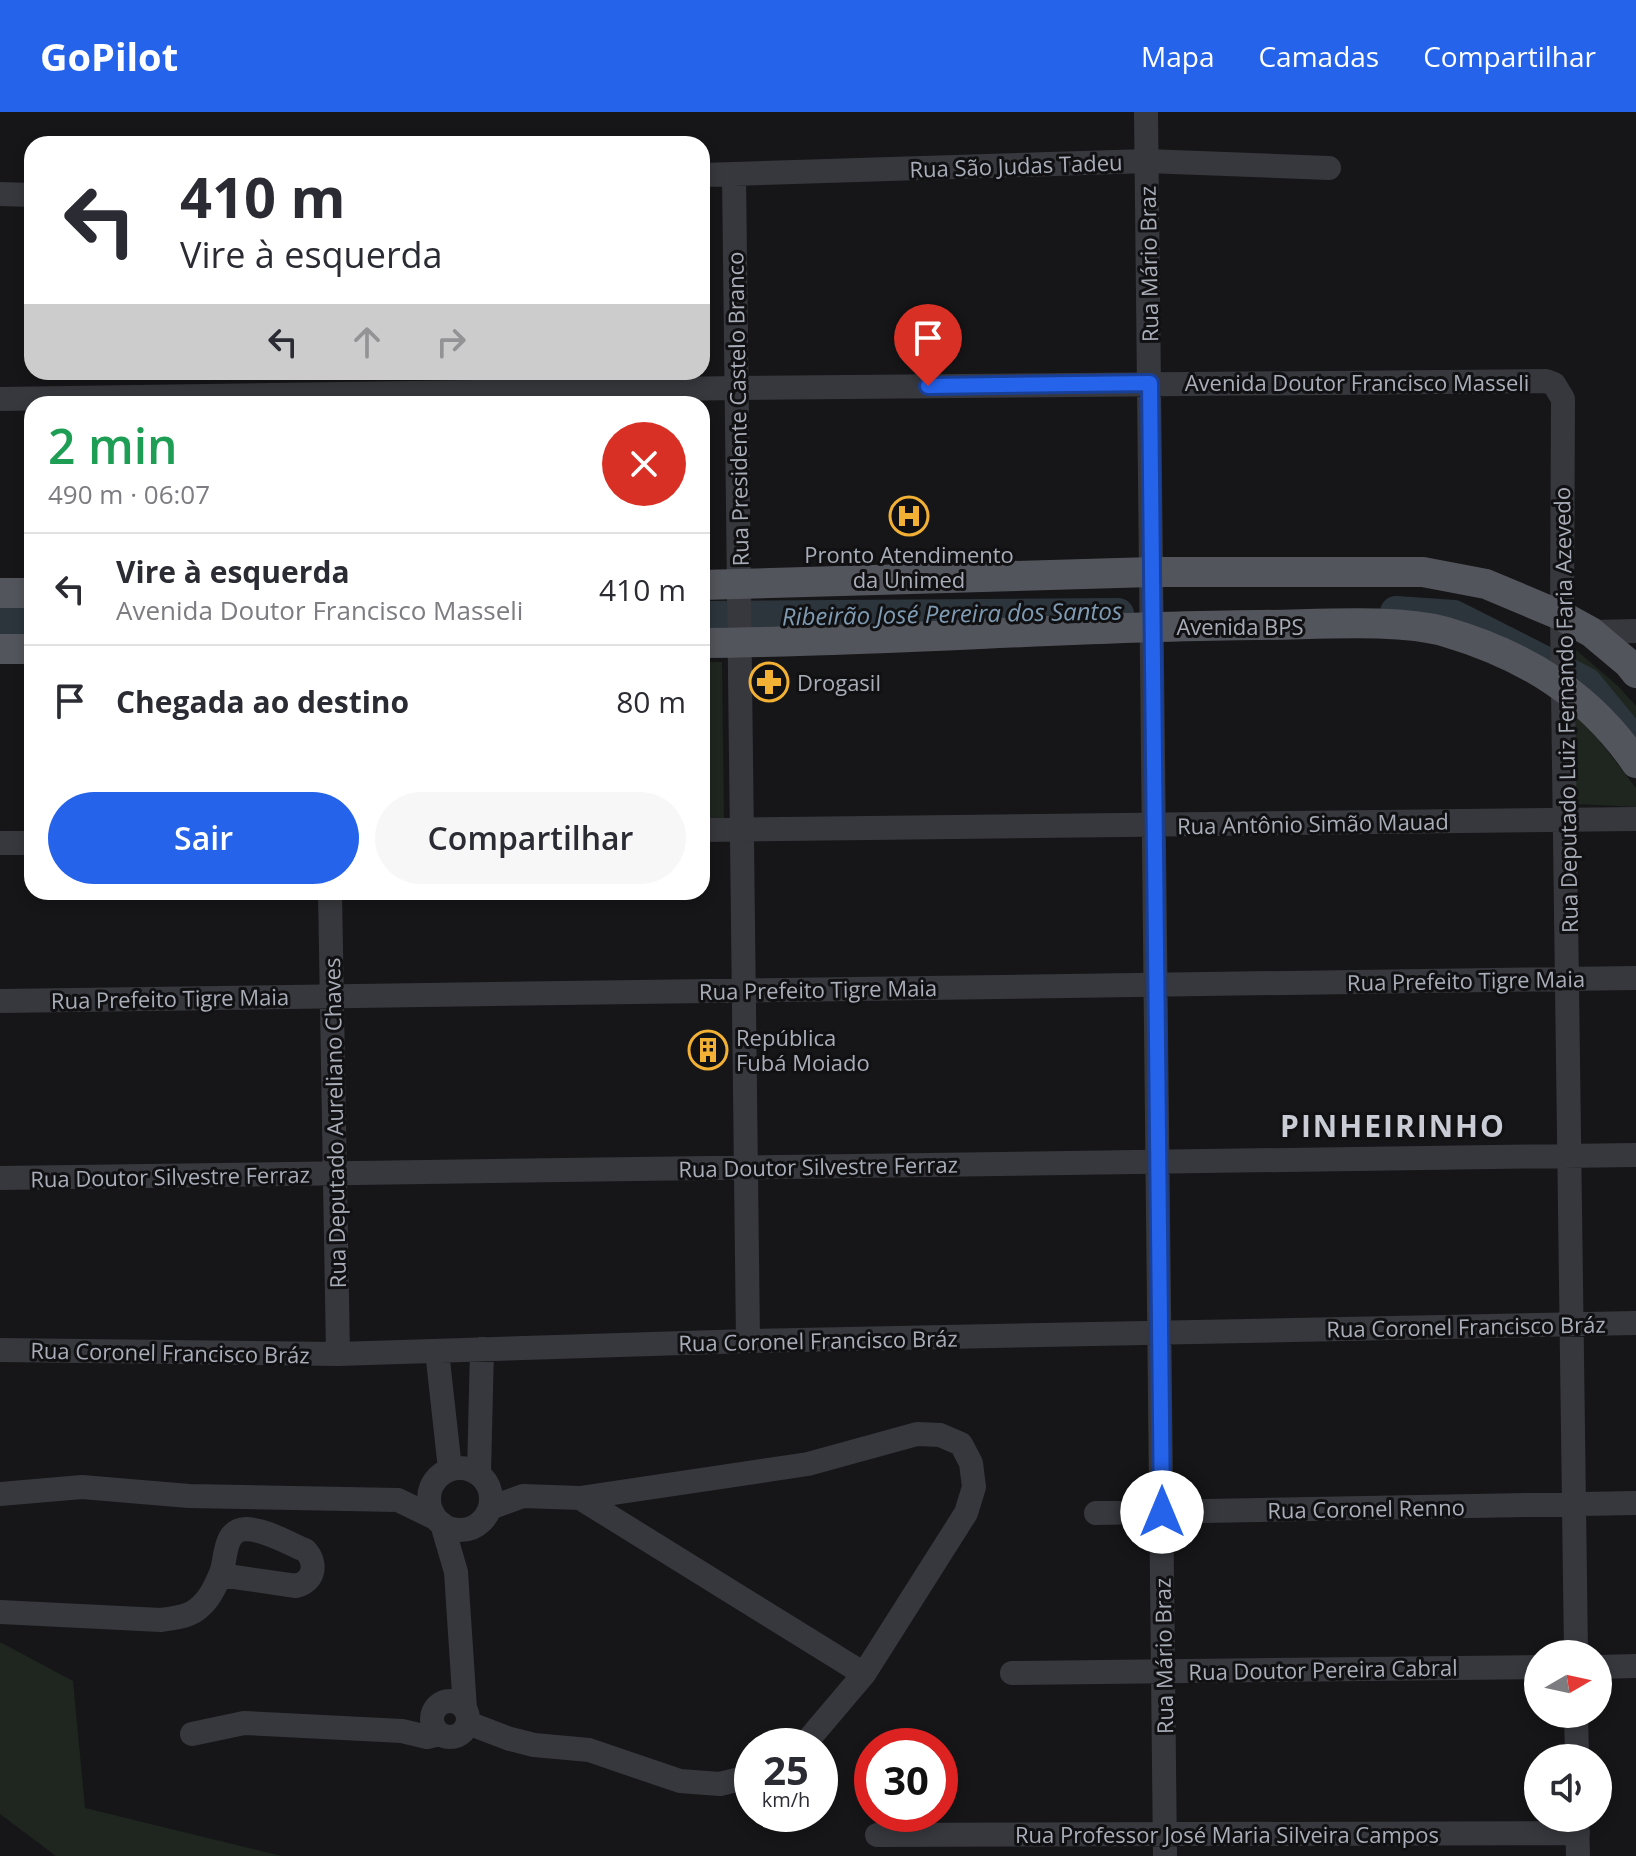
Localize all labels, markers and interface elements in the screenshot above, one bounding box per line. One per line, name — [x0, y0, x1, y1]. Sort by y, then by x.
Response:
text: GoPilot — [40, 30, 178, 82]
text: Mapa — [1141, 37, 1214, 75]
text: Camadas — [1258, 37, 1379, 75]
text: Compartilhar — [1423, 37, 1596, 75]
street label: Rua São Judas Tadeu — [909, 146, 1123, 184]
text: 410 m — [180, 158, 346, 234]
icon: left — [48, 168, 152, 272]
street label: Rua Mário Braz — [1132, 186, 1164, 342]
text: Vire à esquerda — [180, 230, 443, 279]
street label: Rua Presidente Castelo Branco — [719, 251, 755, 567]
pin — [894, 304, 962, 386]
icon: arrive — [906, 316, 950, 360]
icon: left — [261, 320, 305, 364]
icon: ahead — [345, 320, 389, 364]
icon: right — [429, 320, 473, 364]
street label: Avenida Doutor Francisco Masseli — [1185, 367, 1529, 397]
text: 2 min — [48, 413, 178, 478]
button: close — [602, 422, 686, 506]
text: 490 m · 06:07 — [48, 476, 210, 512]
street label: Rua Deputado Luiz Fernando Faria Azevedo — [1546, 487, 1584, 933]
hospital icon: Pronto Atendimento da Unimed — [888, 495, 930, 537]
place label: Pronto Atendimento da Unimed — [804, 539, 1014, 594]
text: Vire à esquerda — [116, 551, 350, 592]
icon: left — [48, 567, 92, 611]
text: 410 m — [599, 569, 686, 610]
text: Avenida Doutor Francisco Masseli — [116, 592, 523, 628]
water label: Ribeirão José Pereira dos Santos — [781, 594, 1123, 632]
street label: Avenida BPS — [1176, 611, 1304, 641]
pharmacy icon: Drogasil — [748, 661, 790, 703]
place label: Drogasil — [797, 667, 881, 697]
icon: arrive — [48, 679, 92, 723]
text: Chegada ao destino — [116, 681, 409, 722]
text: 80 m — [616, 681, 686, 722]
button: Sair — [48, 792, 359, 884]
button: Compartilhar — [375, 792, 686, 884]
street label: Rua Antônio Simão Mauad — [1177, 806, 1449, 840]
street label: Rua Deputado Aureliano Chaves — [316, 957, 352, 1289]
street label: Rua Prefeito Tigre Maia — [1347, 963, 1585, 997]
street label: Rua Prefeito Tigre Maia — [699, 972, 937, 1006]
street label: Rua Prefeito Tigre Maia — [51, 981, 289, 1015]
place label: República Fubá Moiado — [736, 1022, 870, 1077]
building icon: República Fubá Moiado — [687, 1029, 729, 1071]
district label: PINHEIRINHO — [1280, 1105, 1506, 1146]
street label: Rua Doutor Silvestre Ferraz — [678, 1149, 958, 1183]
street label: Rua Doutor Silvestre Ferraz — [30, 1159, 310, 1193]
street label: Rua Coronel Francisco Bráz — [1326, 1309, 1606, 1343]
street label: Rua Coronel Francisco Bráz — [678, 1323, 958, 1357]
street label: Rua Coronel Francisco Bráz — [30, 1335, 310, 1369]
position arrow — [1120, 1470, 1204, 1554]
street label: Rua Coronel Renno — [1267, 1491, 1465, 1525]
street label: Rua Mário Braz — [1147, 1578, 1179, 1734]
north arrow — [1524, 1640, 1612, 1728]
map controls — [1524, 1640, 1612, 1832]
street label: Rua Doutor Pereira Cabral — [1188, 1652, 1458, 1686]
speed limit sign: 30 — [854, 1728, 958, 1832]
text: 25 — [763, 1742, 809, 1797]
button: sound — [1524, 1744, 1612, 1832]
text: km/h — [762, 1786, 810, 1813]
street label: Rua Professor José Maria Silveira Campos — [1015, 1819, 1439, 1849]

